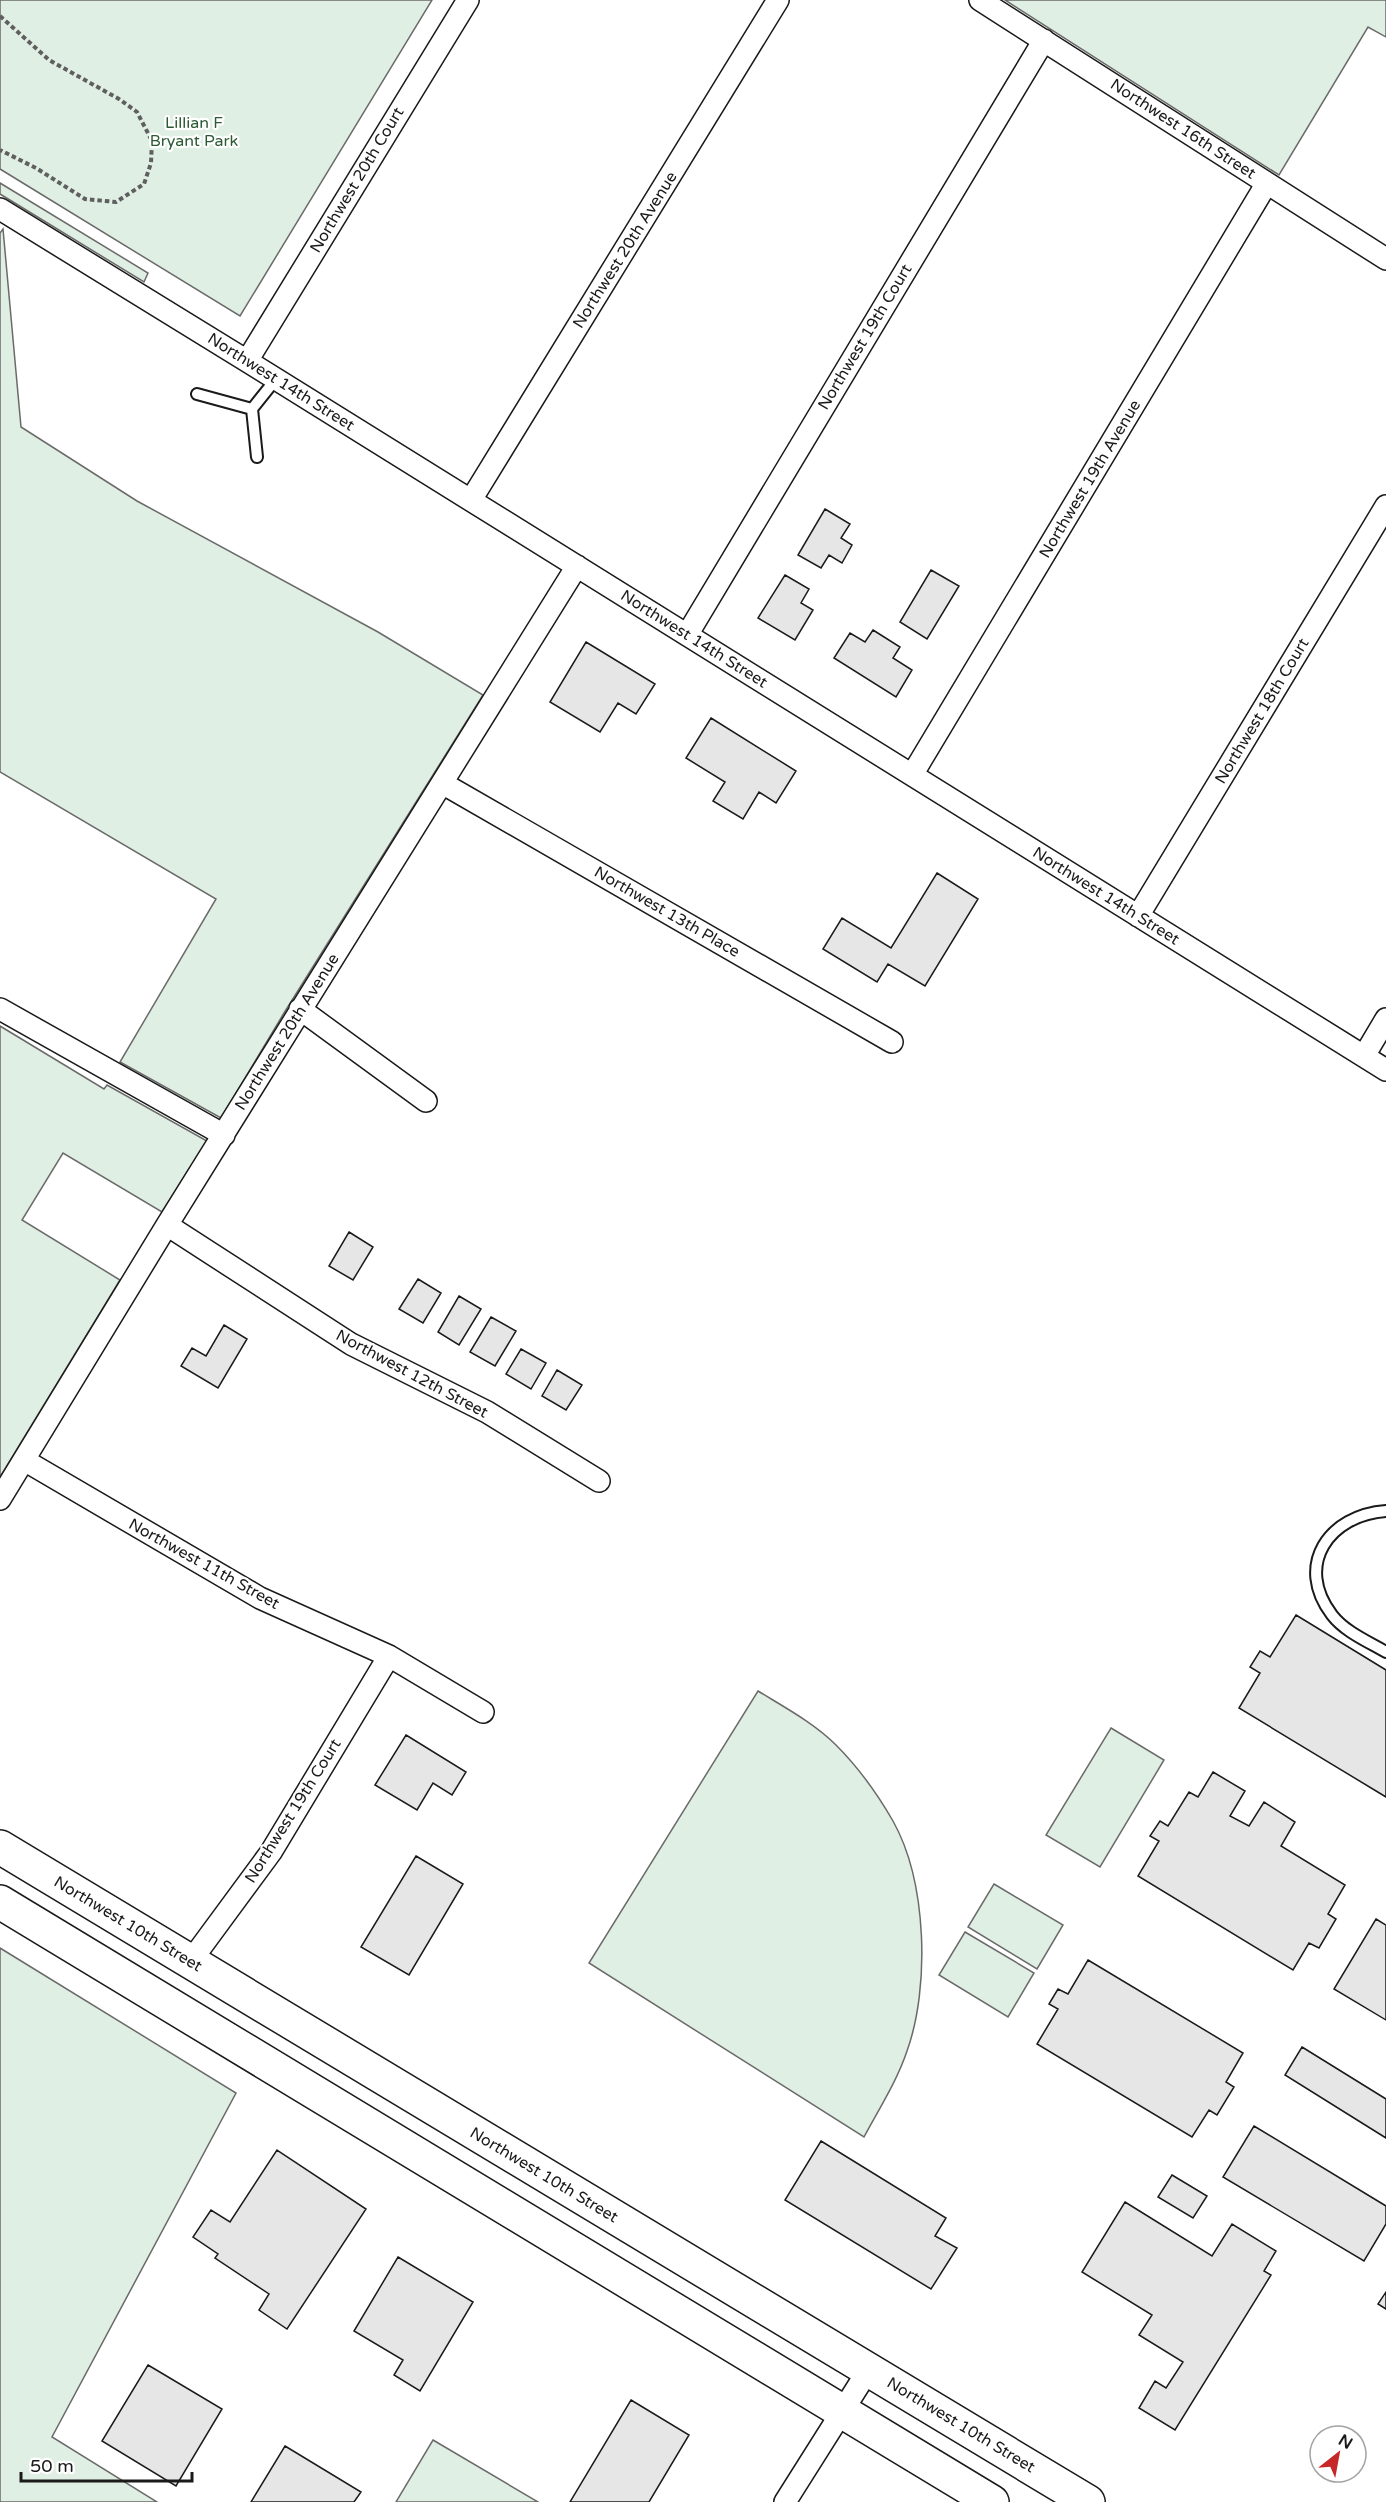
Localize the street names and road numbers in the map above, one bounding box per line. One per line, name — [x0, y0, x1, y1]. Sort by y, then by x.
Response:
street label: Northwest 16th Street — [1106, 74, 1260, 184]
street label: Northwest 20th Court — [306, 104, 408, 256]
street label: Northwest 20th Avenue — [569, 168, 681, 332]
street label: Northwest 19th Court — [814, 261, 916, 413]
street label: Northwest 14th Street — [204, 329, 358, 435]
street label: Northwest 19th Avenue — [1035, 396, 1145, 562]
street label: Northwest 14th Street — [617, 586, 771, 692]
street label: Northwest 18th Court — [1211, 635, 1313, 787]
street label: Northwest 14th Street — [1029, 843, 1183, 949]
street label: Northwest 13th Place — [591, 862, 743, 962]
street label: Northwest 20th Avenue — [231, 950, 343, 1114]
street label: Northwest 12th Street — [332, 1325, 492, 1423]
street label: Northwest 11th Street — [125, 1514, 283, 1614]
street label: Northwest 19th Court — [240, 1735, 346, 1887]
street label: Northwest 10th Street — [50, 1872, 206, 1976]
street label: Northwest 10th Street — [466, 2123, 622, 2227]
street label: Northwest 10th Street — [883, 2373, 1039, 2477]

